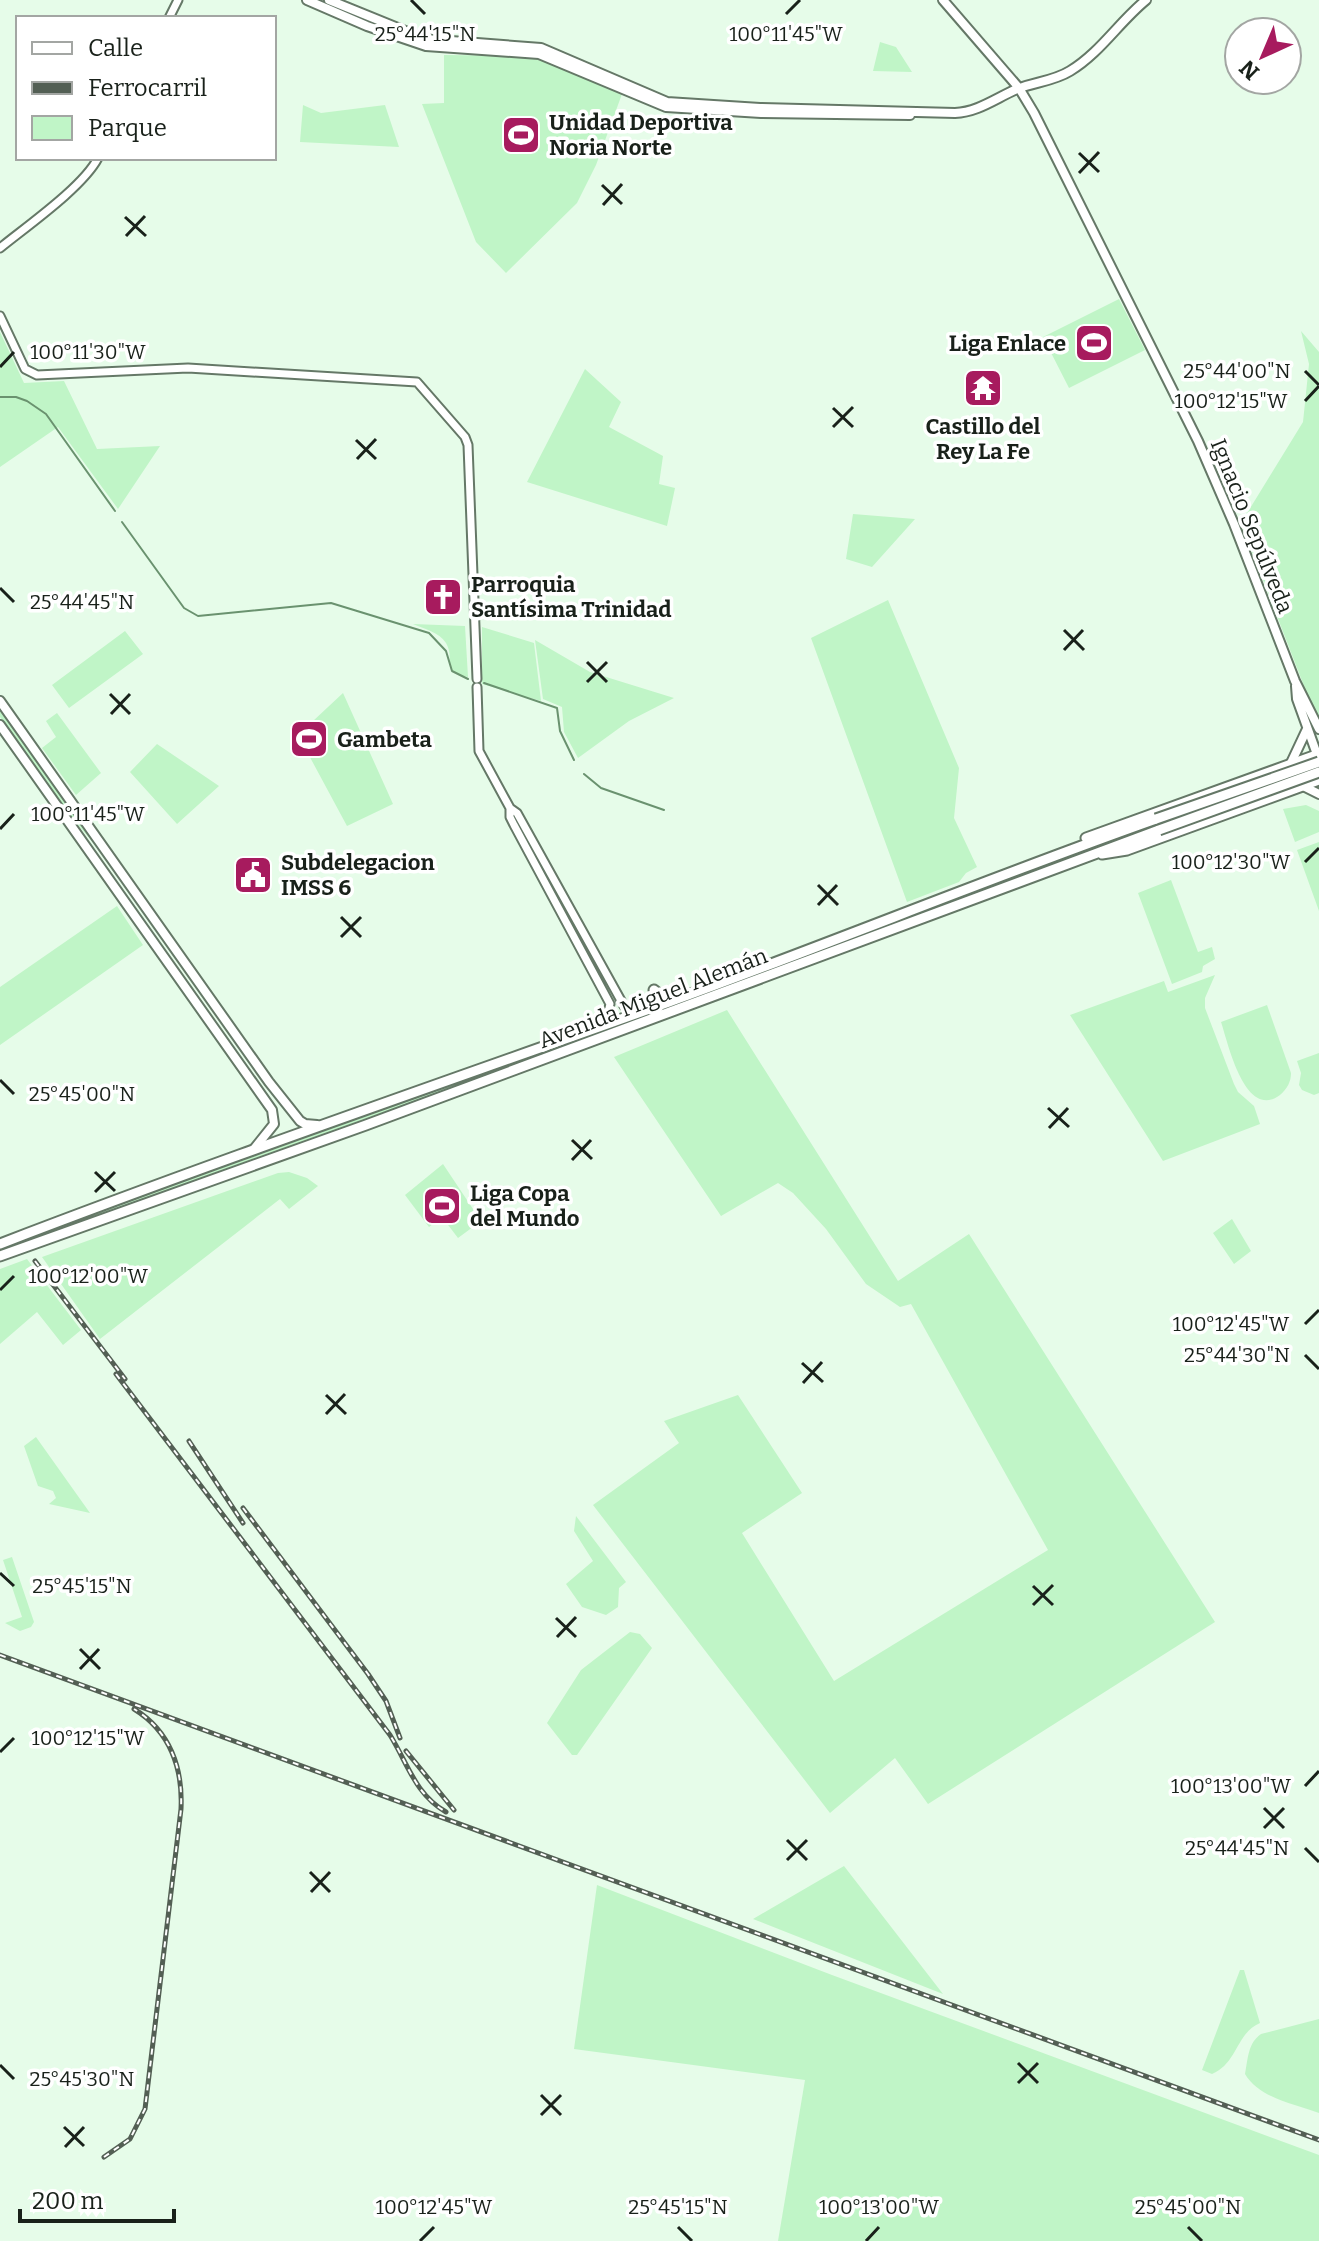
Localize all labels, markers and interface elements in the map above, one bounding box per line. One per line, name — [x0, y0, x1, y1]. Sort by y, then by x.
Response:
legend — [16, 16, 276, 160]
north arrow — [1223, 16, 1303, 96]
text: 25°44'15"N — [375, 22, 475, 46]
text: 100°11'45"W — [729, 22, 843, 46]
text: Calle — [88, 34, 143, 62]
text: N — [1234, 54, 1265, 86]
text: Ferrocarril — [88, 74, 207, 102]
place label: Unidad Deportiva Noria Norte — [549, 109, 733, 161]
text: Parque — [88, 114, 167, 142]
sports icon: Unidad Deportiva Noria Norte — [500, 114, 542, 156]
sports icon: Liga Enlace — [1073, 322, 1115, 364]
place label: Liga Enlace — [949, 330, 1066, 357]
text: 100°11'30"W — [30, 340, 146, 364]
text: 25°44'00"N — [1183, 359, 1291, 383]
temple icon: Castillo del Rey La Fe — [962, 367, 1004, 409]
text: 100°12'15"W — [1175, 389, 1288, 413]
place label: Castillo del Rey La Fe — [926, 413, 1041, 465]
street label: Ignacio Sepúlveda — [1205, 435, 1299, 617]
place label: Parroquia Santísima Trinidad — [471, 571, 672, 623]
church icon: Parroquia Santísima Trinidad — [422, 576, 464, 618]
text: 25°44'45"N — [30, 590, 134, 614]
sports icon: Gambeta — [288, 718, 330, 760]
place label: Gambeta — [337, 726, 432, 753]
text: 100°11'45"W — [31, 802, 145, 826]
place label: Subdelegacion IMSS 6 — [281, 849, 435, 901]
text: 100°12'30"W — [1172, 850, 1291, 874]
public building icon: Subdelegacion IMSS 6 — [232, 854, 274, 896]
street label: Avenida Miguel Alemán — [535, 942, 771, 1054]
text: 25°45'00"N — [29, 1082, 135, 1106]
place label: Liga Copa del Mundo — [470, 1180, 580, 1232]
sports icon: Liga Copa del Mundo — [421, 1185, 463, 1227]
text: 100°12'00"W — [28, 1264, 148, 1288]
text: 100°12'45"W — [1173, 1312, 1290, 1336]
text: 25°44'30"N — [1184, 1343, 1290, 1367]
text: 25°45'15"N — [32, 1574, 132, 1598]
text: 100°12'15"W — [32, 1726, 145, 1750]
text: 100°13'00"W — [1171, 1774, 1291, 1798]
text: 25°44'45"N — [1185, 1836, 1289, 1860]
text: 25°45'30"N — [30, 2067, 135, 2091]
scale bar — [20, 2173, 174, 2223]
text: 200 m — [32, 2187, 104, 2215]
text: 100°12'45"W — [376, 2195, 493, 2219]
text: 25°45'15"N — [628, 2195, 728, 2219]
text: 100°13'00"W — [819, 2195, 939, 2219]
text: 25°45'00"N — [1135, 2195, 1241, 2219]

